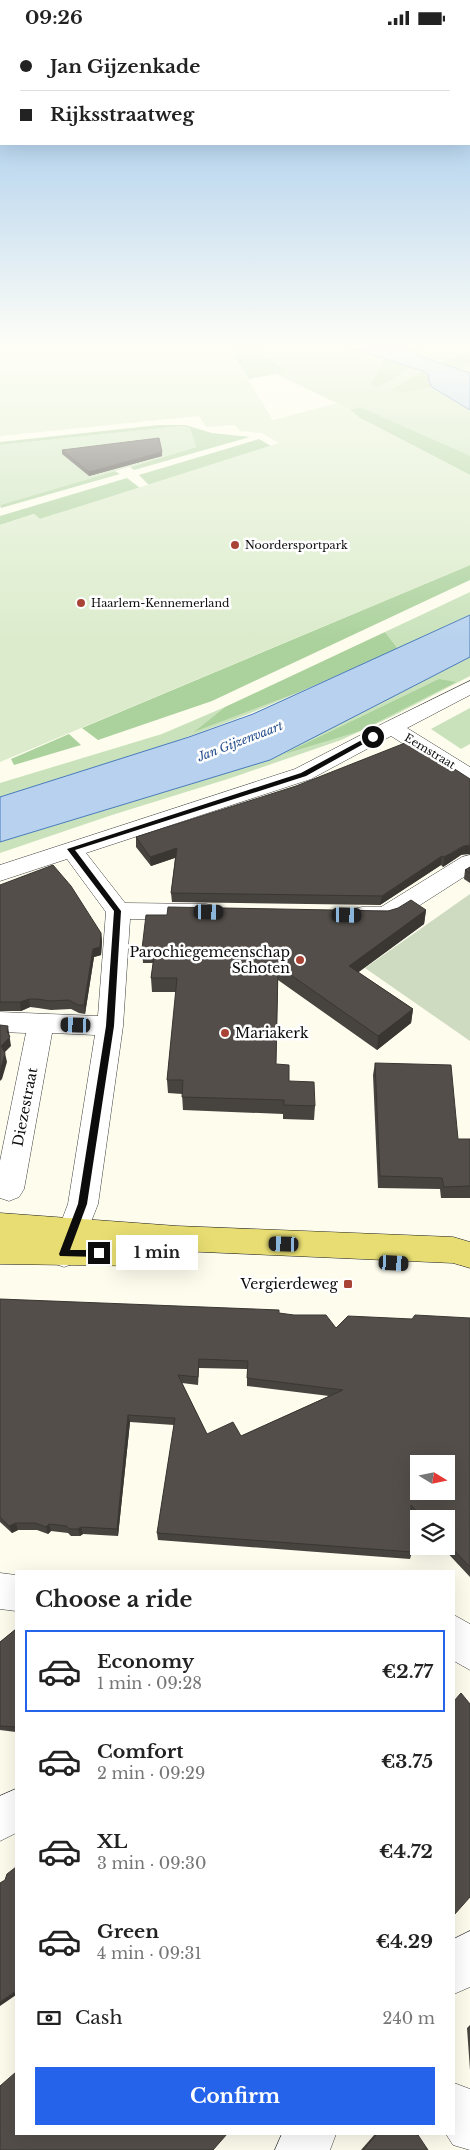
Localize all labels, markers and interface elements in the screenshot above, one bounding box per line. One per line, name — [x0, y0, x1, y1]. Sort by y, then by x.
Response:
text: 09:26 — [25, 6, 83, 29]
text: Jan Gijzenkade — [50, 55, 200, 78]
text: Rijksstraatweg — [50, 103, 194, 126]
place label: Noordersportpark — [245, 538, 348, 552]
marker: Noordersportpark — [229, 539, 241, 551]
place label: Haarlem-Kennemerland — [91, 596, 230, 610]
marker: Haarlem-Kennemerland — [75, 597, 87, 609]
water label: Jan Gijzenvaart — [194, 718, 285, 765]
route start — [362, 726, 384, 748]
street label: Eemstraat — [402, 730, 459, 772]
car — [193, 904, 224, 920]
car — [331, 907, 362, 923]
place label: Parochiegemeenschap Schoten — [129, 943, 290, 977]
marker: Parochiegemeenschap Schoten — [294, 954, 306, 966]
car — [60, 1017, 91, 1033]
place label: Mariakerk — [235, 1024, 309, 1042]
marker: Mariakerk — [219, 1027, 231, 1039]
street label: Diezestraat — [9, 1065, 42, 1148]
callout: 1 min — [116, 1235, 199, 1271]
car — [268, 1236, 299, 1252]
route end — [88, 1242, 110, 1264]
text: 1 min — [134, 1242, 180, 1262]
car — [378, 1255, 409, 1271]
place label: Vergierdeweg — [239, 1275, 339, 1293]
marker: Vergierdeweg — [342, 1278, 354, 1290]
north arrow — [410, 1455, 455, 1500]
map controls — [410, 1455, 455, 1555]
button: layers — [410, 1510, 455, 1555]
text: Choose a ride — [35, 1586, 192, 1613]
icon: car — [37, 1649, 82, 1694]
text: Economy — [97, 1650, 194, 1673]
text: €2.77 — [382, 1660, 433, 1683]
text: 1 min · 09:28 — [97, 1673, 202, 1693]
icon: car — [37, 1739, 82, 1784]
text: Comfort — [97, 1740, 184, 1763]
text: €3.75 — [381, 1750, 433, 1773]
text: 2 min · 09:29 — [97, 1763, 205, 1783]
icon: car — [37, 1829, 82, 1874]
text: XL — [97, 1830, 127, 1853]
text: €4.72 — [379, 1840, 433, 1863]
text: 3 min · 09:30 — [97, 1853, 206, 1873]
icon: car — [37, 1919, 82, 1964]
text: Green — [97, 1920, 159, 1943]
text: €4.29 — [376, 1930, 433, 1953]
text: 4 min · 09:31 — [97, 1943, 202, 1963]
icon: cash — [35, 2004, 63, 2032]
text: Cash — [75, 2006, 122, 2029]
text: 240 m — [383, 2008, 435, 2028]
button: Confirm — [35, 2067, 435, 2125]

